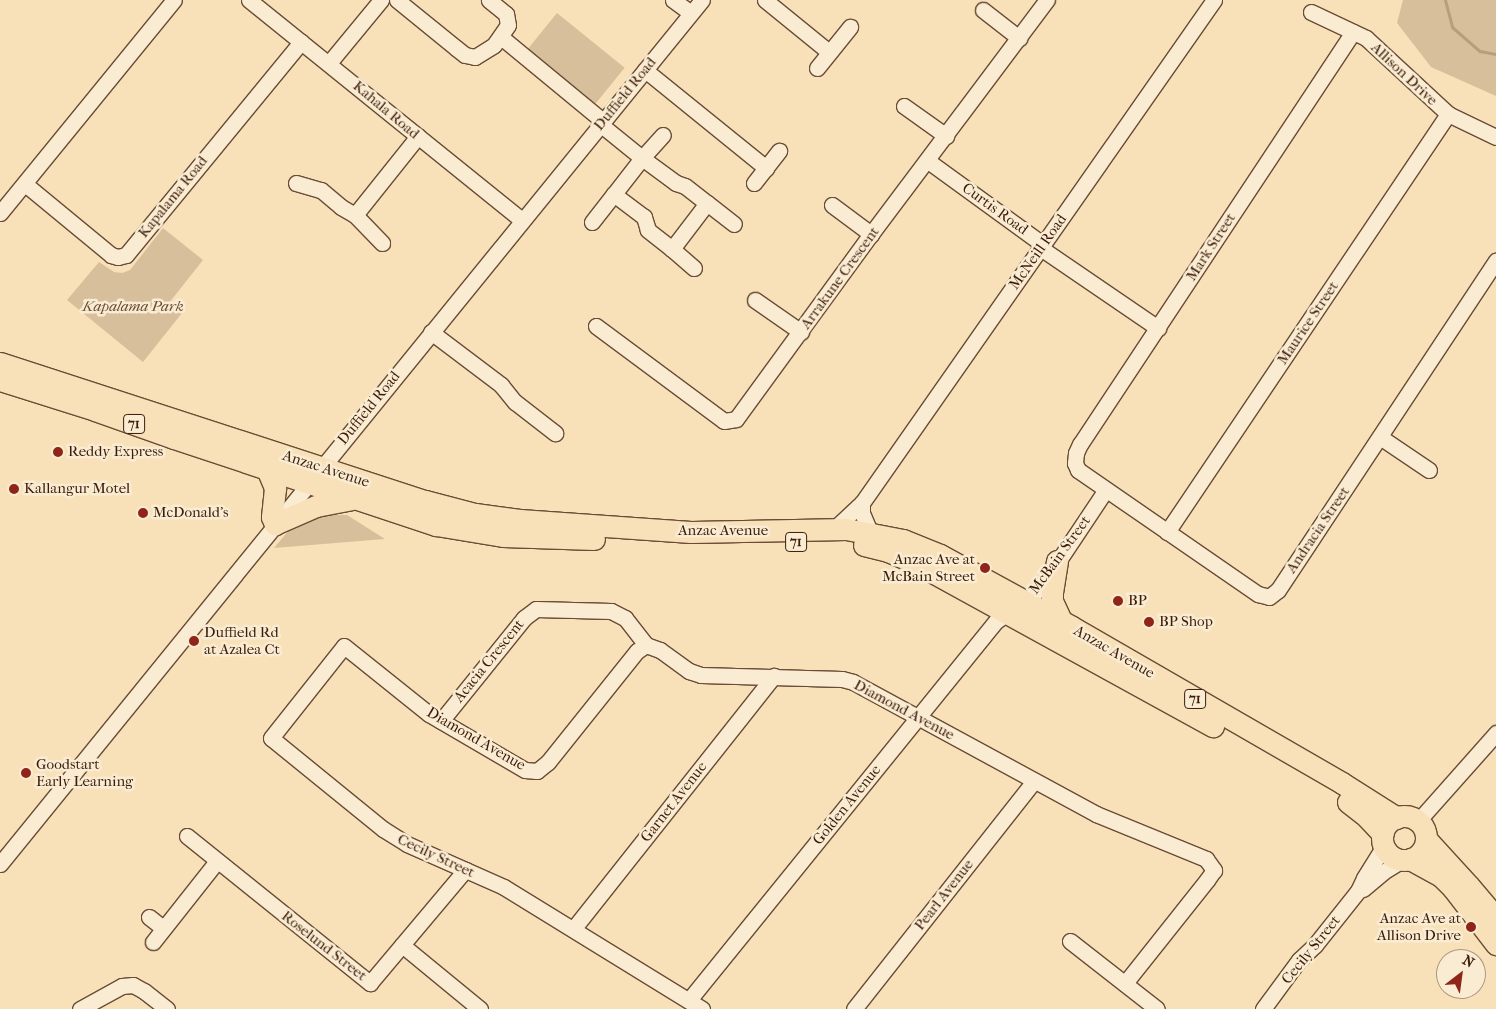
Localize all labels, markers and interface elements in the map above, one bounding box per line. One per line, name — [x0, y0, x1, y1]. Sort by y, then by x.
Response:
street label: Allison Drive — [1367, 39, 1441, 109]
street label: Duffield Road — [590, 54, 660, 134]
street label: Kahala Road — [349, 77, 423, 143]
street label: Kapalama Road — [134, 152, 212, 242]
street label: Curtis Road — [959, 179, 1031, 239]
street label: Mark Street — [1182, 210, 1240, 284]
street label: McNeill Road — [1005, 211, 1071, 293]
street label: Arrakune Crescent — [797, 223, 883, 333]
street label: Maurice Street — [1274, 278, 1342, 368]
park label: Kapalama Park — [82, 298, 184, 316]
street label: Duffield Road — [334, 368, 404, 448]
road number: 71 — [123, 412, 145, 436]
place label: Reddy Express — [68, 443, 163, 461]
marker: Reddy Express — [52, 446, 64, 458]
street label: Anzac Avenue — [280, 446, 372, 492]
place label: Kallangur Motel — [24, 480, 130, 498]
marker: Kallangur Motel — [8, 483, 20, 495]
street label: Andracia Street — [1282, 483, 1354, 577]
place label: McDonald's — [153, 504, 229, 522]
marker: McDonald's — [137, 507, 149, 519]
street label: McBain Street — [1025, 512, 1095, 598]
street label: Anzac Avenue — [678, 522, 768, 540]
road number: 71 — [785, 530, 807, 554]
place label: Anzac Ave at McBain Street — [882, 550, 975, 585]
marker: Anzac Ave at McBain Street — [979, 562, 991, 574]
place label: BP — [1128, 592, 1147, 610]
marker: BP — [1112, 595, 1124, 607]
place label: BP Shop — [1159, 613, 1213, 631]
street label: Acacia Crescent — [450, 616, 528, 706]
marker: BP Shop — [1143, 616, 1155, 628]
street label: Anzac Avenue — [1070, 622, 1158, 682]
place label: Duffield Rd at Azalea Ct — [204, 623, 280, 658]
marker: Duffield Rd at Azalea Ct — [188, 635, 200, 647]
street label: Diamond Avenue — [851, 676, 957, 744]
road number: 71 — [1184, 688, 1206, 711]
street label: Diamond Avenue — [423, 703, 529, 775]
place label: Goodstart Early Learning — [36, 755, 133, 790]
street label: Garnet Avenue — [637, 758, 711, 846]
street label: Golden Avenue — [809, 761, 885, 849]
marker: Goodstart Early Learning — [20, 767, 32, 779]
street label: Cecily Street — [394, 830, 478, 882]
street label: Pearl Avenue — [911, 856, 977, 934]
street label: Roselund Street — [278, 907, 370, 985]
place label: Anzac Ave at Allison Drive — [1377, 909, 1461, 944]
street label: Cecily Street — [1278, 912, 1344, 988]
marker: Anzac Ave at Allison Drive — [1465, 921, 1477, 933]
north arrow — [1436, 949, 1486, 999]
text: N — [1459, 951, 1477, 971]

